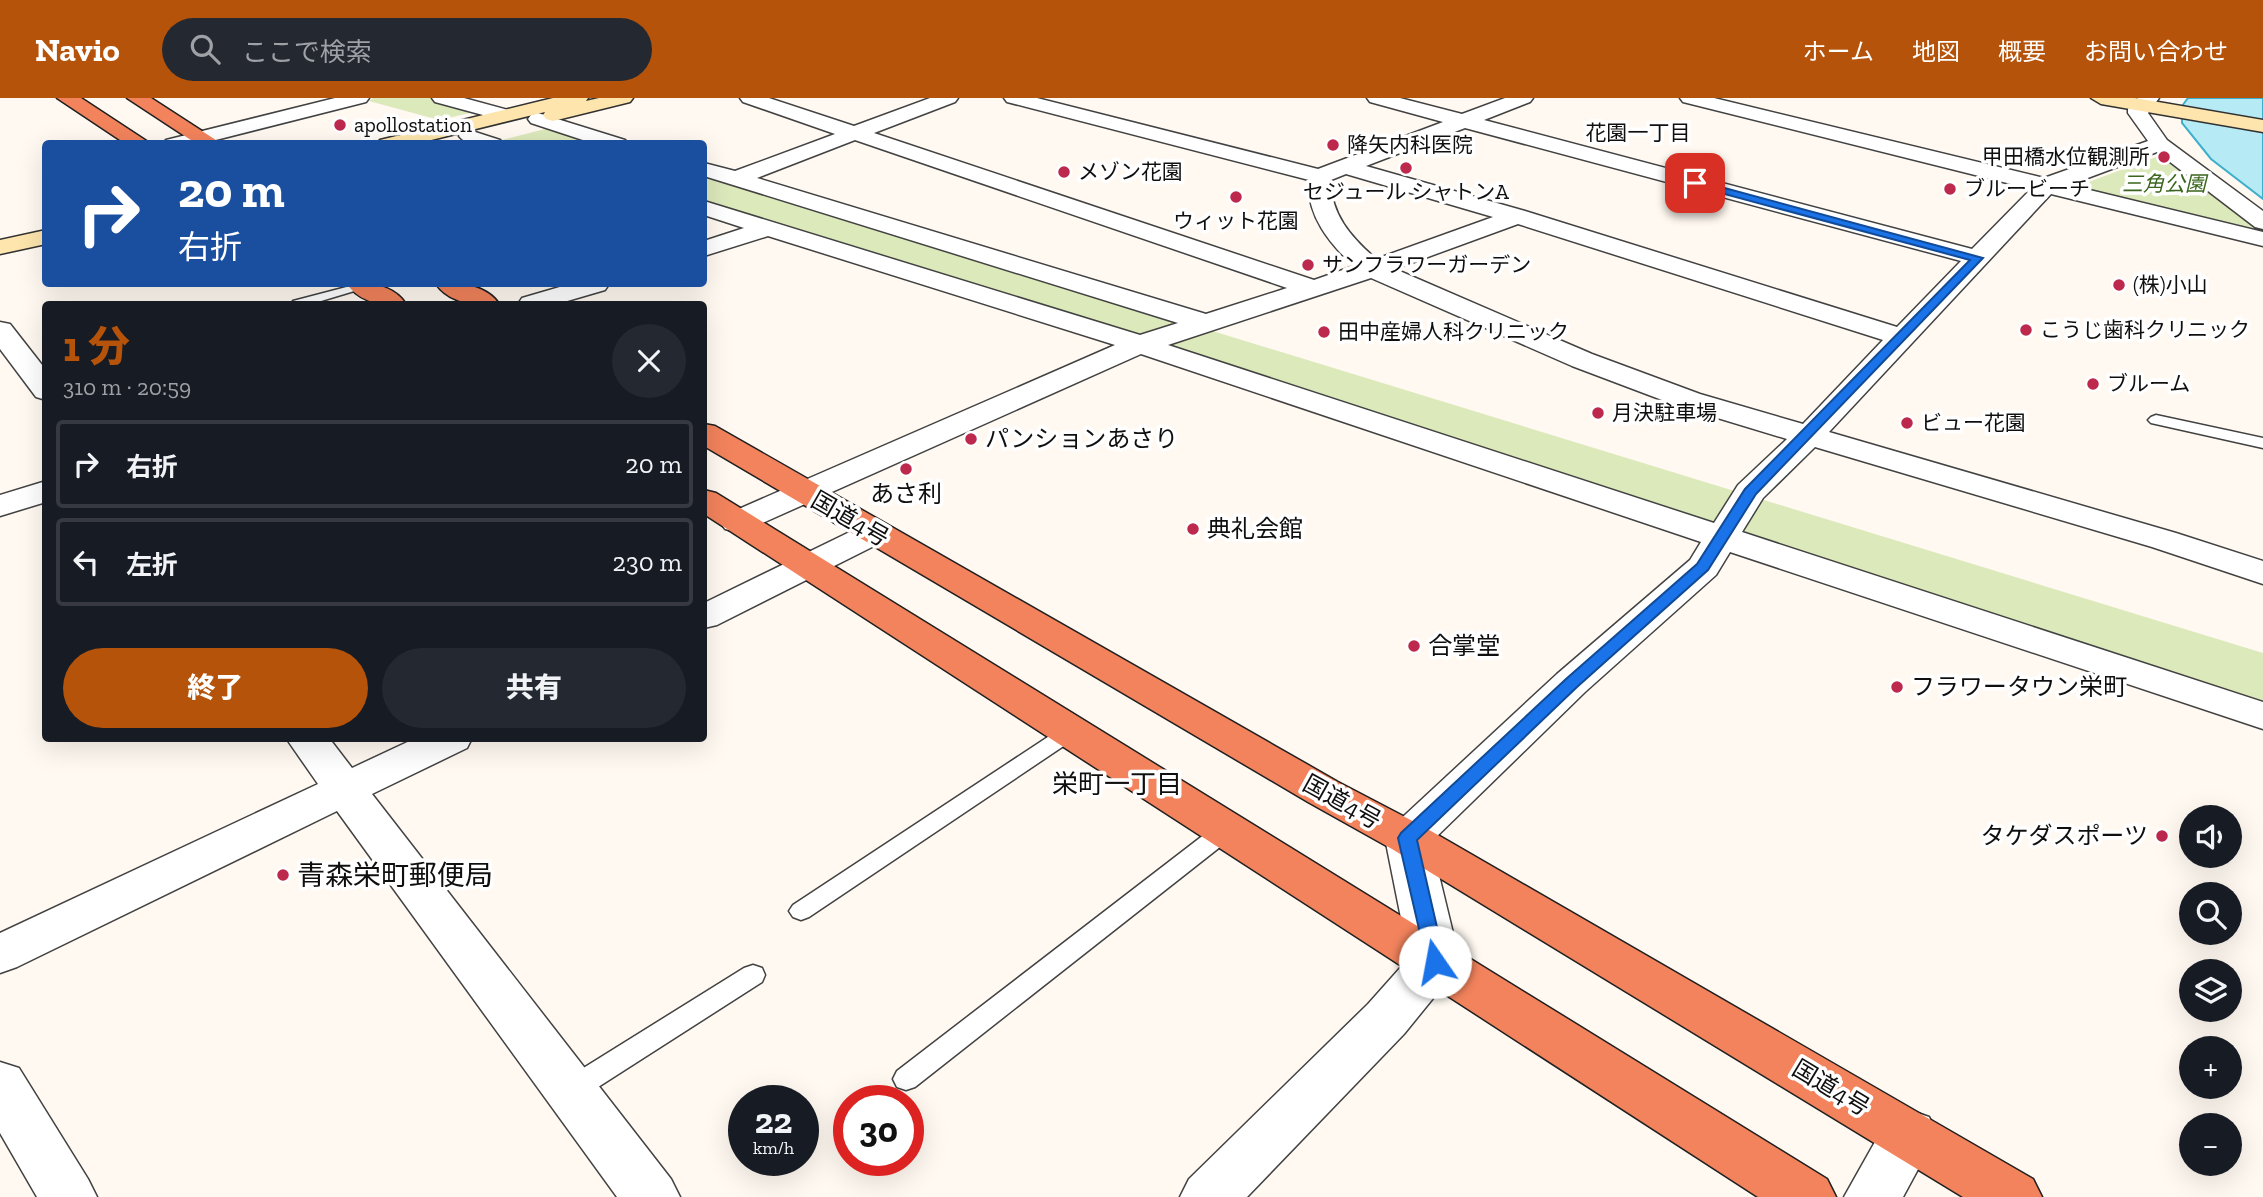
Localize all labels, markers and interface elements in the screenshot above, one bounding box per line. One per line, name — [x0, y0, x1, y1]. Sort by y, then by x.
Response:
search box — [162, 18, 652, 81]
text: Navio — [35, 30, 120, 69]
icon: search — [186, 30, 224, 68]
text: ここで検索 — [242, 36, 372, 68]
text: ホーム — [1803, 37, 1874, 66]
text: 地図 — [1912, 37, 1960, 66]
text: 概要 — [1998, 37, 2046, 66]
text: お問い合わせ — [2084, 37, 2228, 66]
place label: apollostation — [354, 112, 472, 137]
marker: apollostation — [332, 117, 348, 133]
district label: 花園一丁目 — [1586, 120, 1691, 145]
place label: 降矢内科医院 — [1347, 132, 1473, 157]
marker: 降矢内科医院 — [1325, 137, 1341, 153]
place label: 甲田橋水位観測所 — [1982, 144, 2150, 169]
marker: 甲田橋水位観測所 — [2156, 149, 2172, 165]
pin — [1665, 153, 1725, 213]
place label: メゾン花園 — [1078, 159, 1183, 184]
marker: セジュール シャトンA — [1398, 160, 1414, 176]
text: 20 m — [178, 161, 285, 220]
marker: メゾン花園 — [1056, 164, 1072, 180]
icon: arrive — [1676, 164, 1714, 202]
icon: right — [63, 168, 154, 259]
park label: 三角公園 — [2122, 171, 2209, 196]
place label: ブルービーチ — [1964, 176, 2090, 201]
place label: セジュール シャトンA — [1303, 179, 1509, 204]
marker: ブルービーチ — [1942, 181, 1958, 197]
marker: ウィット花園 — [1228, 189, 1244, 205]
place label: ウィット花園 — [1173, 208, 1299, 233]
text: 右折 — [178, 228, 242, 266]
place label: サンフラワーガーデン — [1322, 252, 1531, 277]
marker: サンフラワーガーデン — [1300, 257, 1316, 273]
place label: (株)小山 — [2133, 272, 2208, 297]
marker: (株)小山 — [2111, 277, 2127, 293]
place label: こうじ歯科クリニック — [2040, 317, 2250, 342]
place label: 田中産婦人科クリニック — [1338, 319, 1569, 344]
text: 1 分 — [63, 321, 130, 372]
marker: こうじ歯科クリニック — [2018, 322, 2034, 338]
button: close — [612, 324, 686, 398]
marker: 田中産婦人科クリニック — [1316, 324, 1332, 340]
place label: ブルーム — [2107, 371, 2190, 396]
text: 310 m · 20:59 — [63, 373, 191, 401]
marker: ブルーム — [2085, 376, 2101, 392]
place label: 月決駐車場 — [1612, 400, 1717, 425]
marker: 月決駐車場 — [1590, 405, 1606, 421]
place label: ビュー花園 — [1921, 410, 2026, 435]
marker: ビュー花園 — [1899, 415, 1915, 431]
place label: パンションあさり — [985, 424, 1178, 453]
marker: パンションあさり — [963, 431, 979, 447]
icon: right — [67, 445, 105, 483]
text: 20 m — [625, 448, 682, 480]
text: 右折 — [126, 451, 178, 483]
marker: あさ利 — [898, 461, 914, 477]
place label: あさ利 — [870, 479, 942, 508]
street label: 国道4号 — [806, 485, 894, 552]
place label: 典礼会館 — [1207, 514, 1303, 543]
marker: 典礼会館 — [1185, 521, 1201, 537]
icon: left — [67, 543, 105, 581]
text: 230 m — [613, 546, 682, 578]
text: 左折 — [126, 549, 178, 581]
place label: 合掌堂 — [1428, 631, 1500, 660]
marker: 合掌堂 — [1406, 638, 1422, 654]
button: 終了 — [63, 648, 368, 728]
button: 共有 — [382, 648, 686, 728]
place label: フラワータウン栄町 — [1911, 672, 2127, 701]
marker: フラワータウン栄町 — [1889, 679, 1905, 695]
district label: 栄町一丁目 — [1052, 768, 1182, 800]
street label: 国道4号 — [1298, 768, 1386, 835]
map controls — [2179, 805, 2242, 1176]
button: sound — [2179, 805, 2242, 868]
place label: タケダスポーツ — [1980, 821, 2148, 850]
marker: タケダスポーツ — [2154, 828, 2170, 844]
place label: 青森栄町郵便局 — [297, 859, 493, 892]
marker: 青森栄町郵便局 — [275, 867, 291, 883]
button: search — [2179, 882, 2242, 945]
position arrow — [1398, 925, 1472, 999]
button: layers — [2179, 959, 2242, 1022]
button: + — [2179, 1036, 2242, 1099]
street label: 国道4号 — [1787, 1053, 1875, 1122]
speed limit sign: 30 — [833, 1085, 924, 1176]
text: 22 — [755, 1100, 792, 1142]
button: − — [2179, 1113, 2242, 1176]
text: km/h — [753, 1137, 794, 1159]

